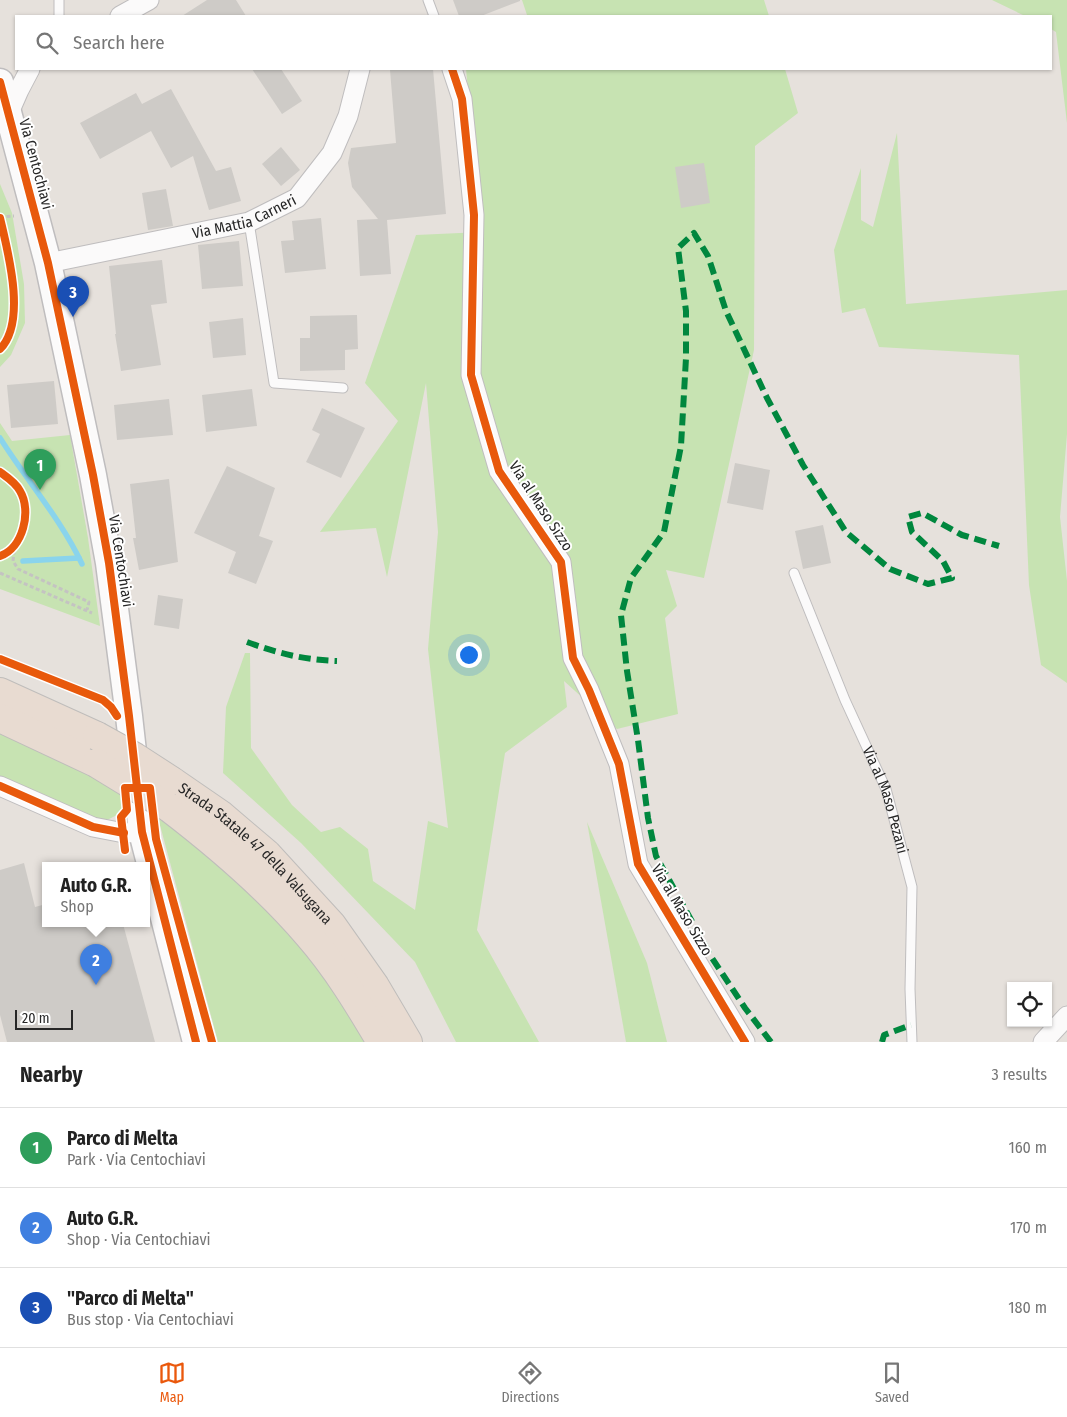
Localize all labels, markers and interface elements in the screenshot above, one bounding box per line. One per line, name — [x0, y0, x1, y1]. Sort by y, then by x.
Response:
search box — [15, 15, 1052, 70]
icon: search — [33, 29, 61, 57]
text: Search here — [73, 31, 165, 54]
street label: Via Centochiavi — [15, 117, 57, 211]
street label: Via Mattia Carneri — [191, 191, 299, 242]
pin: 3 — [57, 276, 89, 317]
pin: 1 — [24, 449, 56, 490]
street label: Via al Maso Sizzo — [505, 458, 577, 554]
street label: Via Centochiavi — [105, 514, 137, 608]
your location — [456, 642, 482, 668]
street label: Via al Maso Pezani — [859, 743, 912, 855]
street label: Strada Statale 47 della Valsugana — [175, 779, 336, 928]
street label: Via al Maso Sizzo — [648, 861, 716, 959]
popup — [42, 862, 150, 927]
text: Auto G.R. — [60, 874, 132, 897]
text: Shop — [60, 897, 94, 916]
pin: 2 — [80, 944, 112, 985]
map controls — [1007, 982, 1052, 1027]
button: locate — [1007, 982, 1052, 1027]
scale bar — [15, 1007, 72, 1030]
text: 20 m — [22, 1010, 50, 1027]
text: Nearby — [20, 1062, 82, 1088]
text: 3 results — [991, 1065, 1047, 1084]
text: Parco di Melta — [67, 1127, 178, 1150]
text: 1 — [33, 1138, 39, 1157]
text: 160 m — [1008, 1138, 1047, 1157]
text: Park · Via Centochiavi — [67, 1150, 206, 1169]
text: Auto G.R. — [67, 1207, 138, 1230]
text: 2 — [32, 1218, 40, 1237]
text: 170 m — [1010, 1218, 1047, 1237]
text: Shop · Via Centochiavi — [67, 1230, 211, 1249]
text: "Parco di Melta" — [67, 1287, 194, 1310]
text: 3 — [32, 1298, 40, 1317]
text: 180 m — [1008, 1298, 1047, 1317]
text: Bus stop · Via Centochiavi — [67, 1310, 234, 1329]
tab: Map — [158, 1359, 186, 1406]
tab: Directions — [501, 1359, 559, 1406]
tab: Saved — [875, 1359, 909, 1406]

